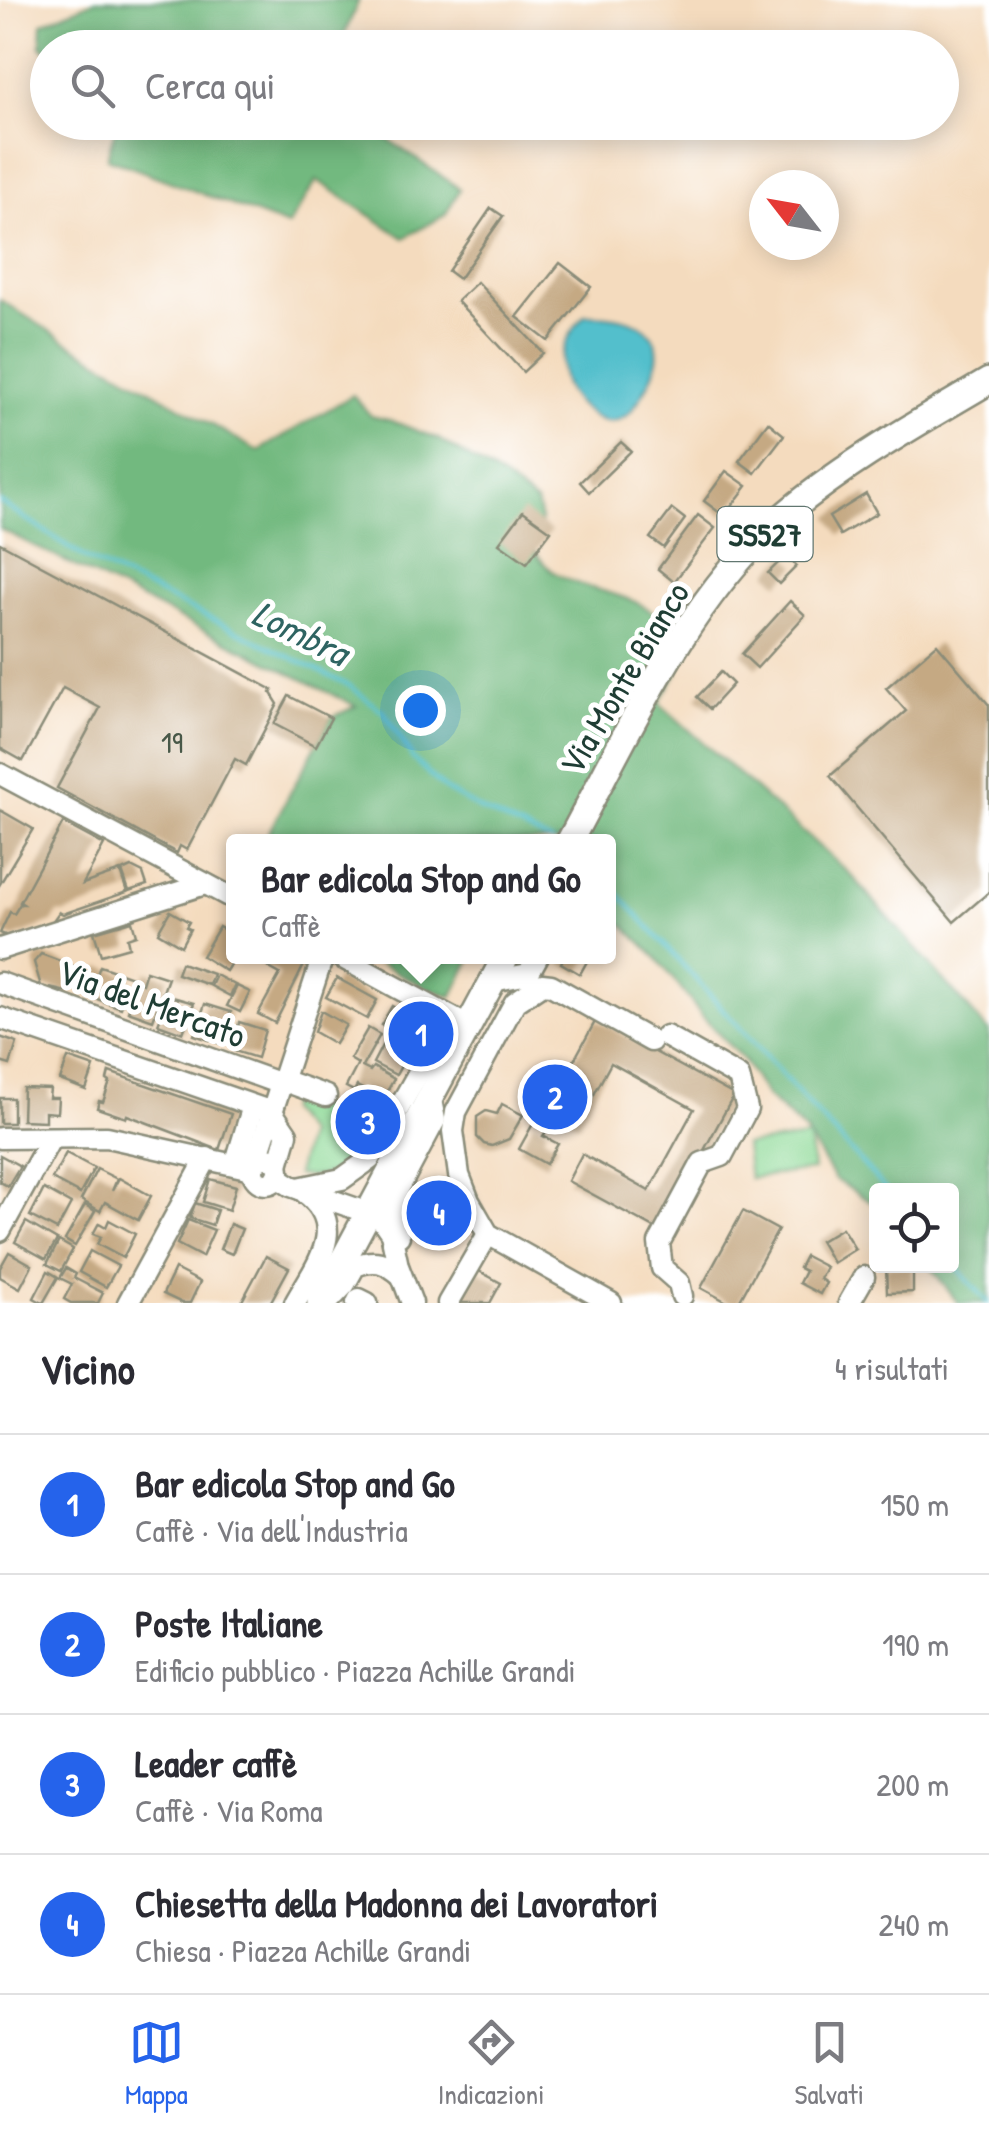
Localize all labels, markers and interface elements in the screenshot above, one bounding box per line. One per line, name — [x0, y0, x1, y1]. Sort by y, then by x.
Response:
search box — [30, 30, 959, 140]
icon: search — [65, 58, 120, 113]
text: Cerca qui — [145, 59, 275, 111]
north arrow — [749, 170, 839, 260]
road number: SS527 — [718, 507, 812, 561]
street label: Via Monte Bianco — [548, 573, 700, 783]
water label: Lombra — [244, 587, 361, 679]
your location — [395, 685, 446, 736]
house number: 19 — [161, 722, 183, 762]
popup — [226, 834, 616, 964]
text: Bar edicola Stop and Go — [261, 852, 581, 904]
text: Caffè — [261, 904, 321, 947]
street label: Via del Mercato — [52, 947, 252, 1059]
pin: 1 — [388, 996, 454, 1072]
pin: 2 — [522, 1060, 588, 1134]
pin: 3 — [336, 1084, 400, 1160]
pin: 4 — [406, 1176, 472, 1250]
map controls — [869, 1183, 959, 1273]
button: locate — [869, 1183, 959, 1273]
text: Vicino — [40, 1340, 135, 1397]
text: 4 risultati — [835, 1347, 949, 1390]
text: Bar edicola Stop and Go — [135, 1457, 455, 1509]
text: 1 — [67, 1483, 78, 1526]
text: 150 m — [880, 1483, 949, 1526]
text: Caffè · Via dell'Industria — [135, 1509, 408, 1552]
text: Poste Italiane — [135, 1597, 323, 1649]
text: 2 — [65, 1623, 80, 1666]
text: 190 m — [882, 1623, 949, 1666]
text: Edificio pubblico · Piazza Achille Grandi — [135, 1649, 576, 1692]
text: Leader caffè — [135, 1737, 297, 1789]
text: 3 — [65, 1763, 80, 1806]
text: 200 m — [876, 1763, 949, 1806]
text: Caffè · Via Roma — [135, 1789, 323, 1832]
text: Chiesetta della Madonna dei Lavoratori — [135, 1877, 658, 1929]
text: 4 — [66, 1903, 79, 1946]
text: 240 m — [879, 1903, 949, 1946]
text: Chiesa · Piazza Achille Grandi — [135, 1929, 471, 1972]
tab: Mappa — [125, 2015, 188, 2113]
tab: Indicazioni — [438, 2015, 544, 2113]
tab: Salvati — [795, 2015, 864, 2113]

